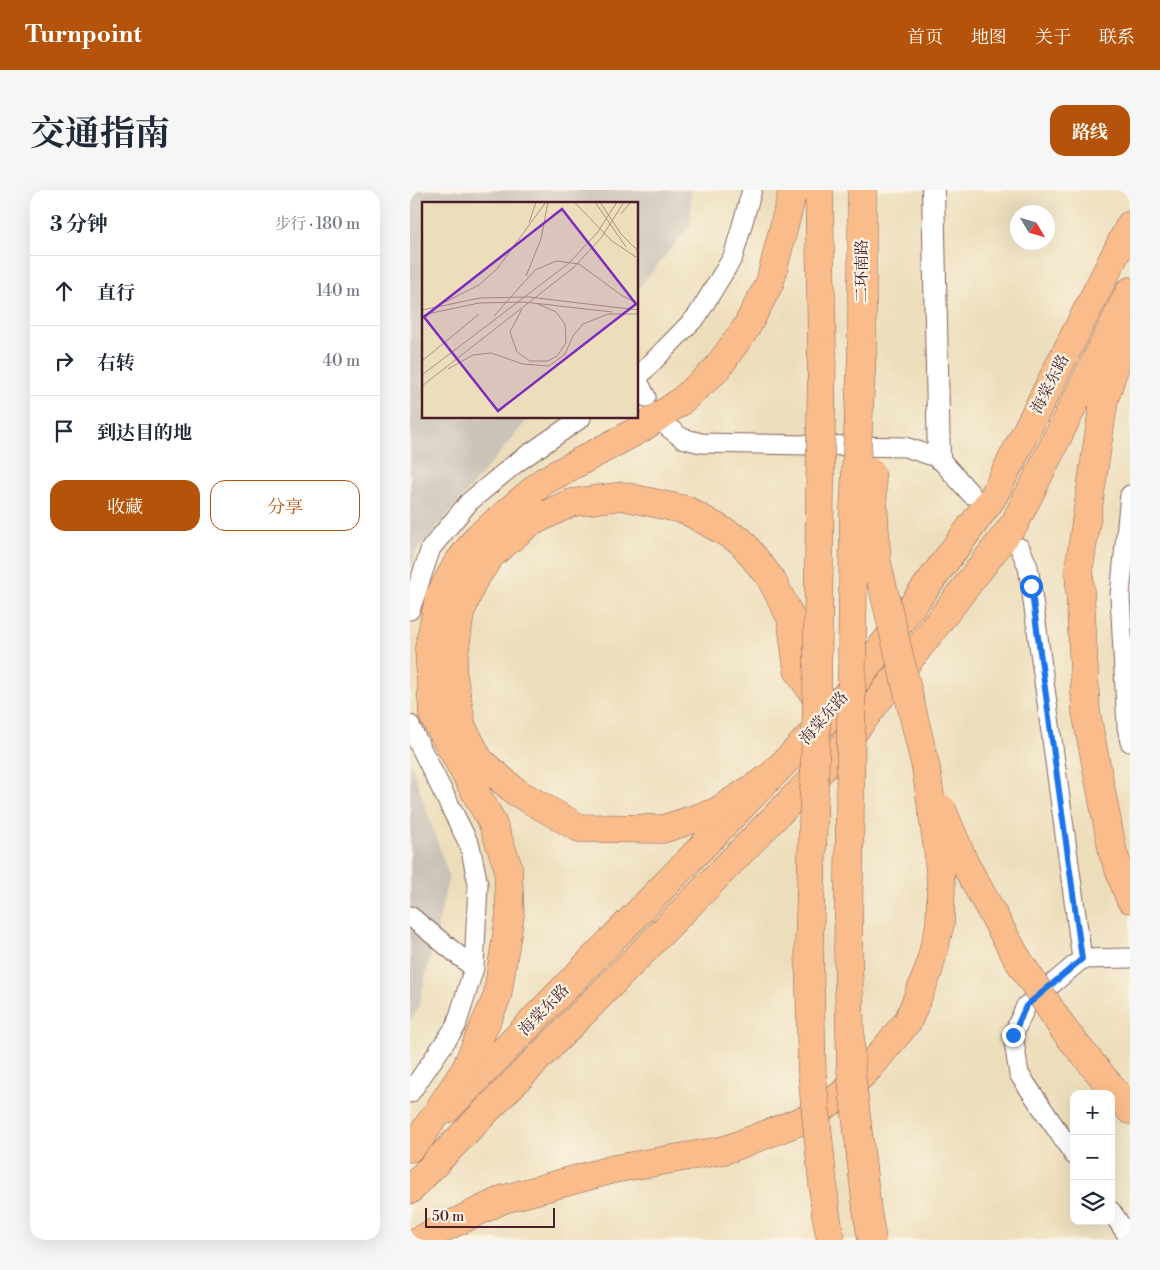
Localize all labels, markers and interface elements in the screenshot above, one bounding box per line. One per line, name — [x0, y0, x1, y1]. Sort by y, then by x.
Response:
text: Turnpoint — [25, 20, 142, 50]
text: 首页 — [907, 26, 943, 49]
text: 地图 — [971, 26, 1007, 49]
text: 关于 — [1035, 26, 1071, 49]
text: 联系 — [1099, 26, 1135, 49]
button: 路线 — [1050, 105, 1130, 156]
text: 交通指南 — [30, 113, 170, 156]
inset map — [422, 202, 639, 419]
north arrow — [1010, 205, 1055, 250]
text: 3 分钟 — [50, 212, 108, 238]
text: 步行 · 180 m — [274, 214, 360, 234]
street label: 二环南路 — [852, 239, 872, 303]
icon: ahead — [50, 277, 78, 305]
text: 直行 — [97, 281, 135, 305]
text: 140 m — [316, 281, 360, 301]
icon: right — [50, 347, 78, 375]
text: 右转 — [97, 351, 135, 375]
text: 40 m — [323, 351, 360, 371]
street label: 海棠东路 — [1027, 351, 1073, 417]
icon: arrive — [50, 417, 78, 445]
text: 到达目的地 — [97, 421, 192, 445]
button: 收藏 — [50, 480, 200, 531]
button: 分享 — [210, 480, 360, 531]
route start — [1020, 575, 1043, 598]
street label: 海棠东路 — [795, 687, 853, 749]
street label: 海棠东路 — [515, 980, 573, 1040]
route end — [1002, 1024, 1025, 1047]
map controls — [1070, 1090, 1115, 1225]
button: + — [1070, 1090, 1115, 1135]
button: − — [1070, 1135, 1115, 1180]
button: layers — [1070, 1180, 1115, 1225]
scale bar — [425, 1205, 555, 1228]
text: 50 m — [432, 1208, 464, 1226]

